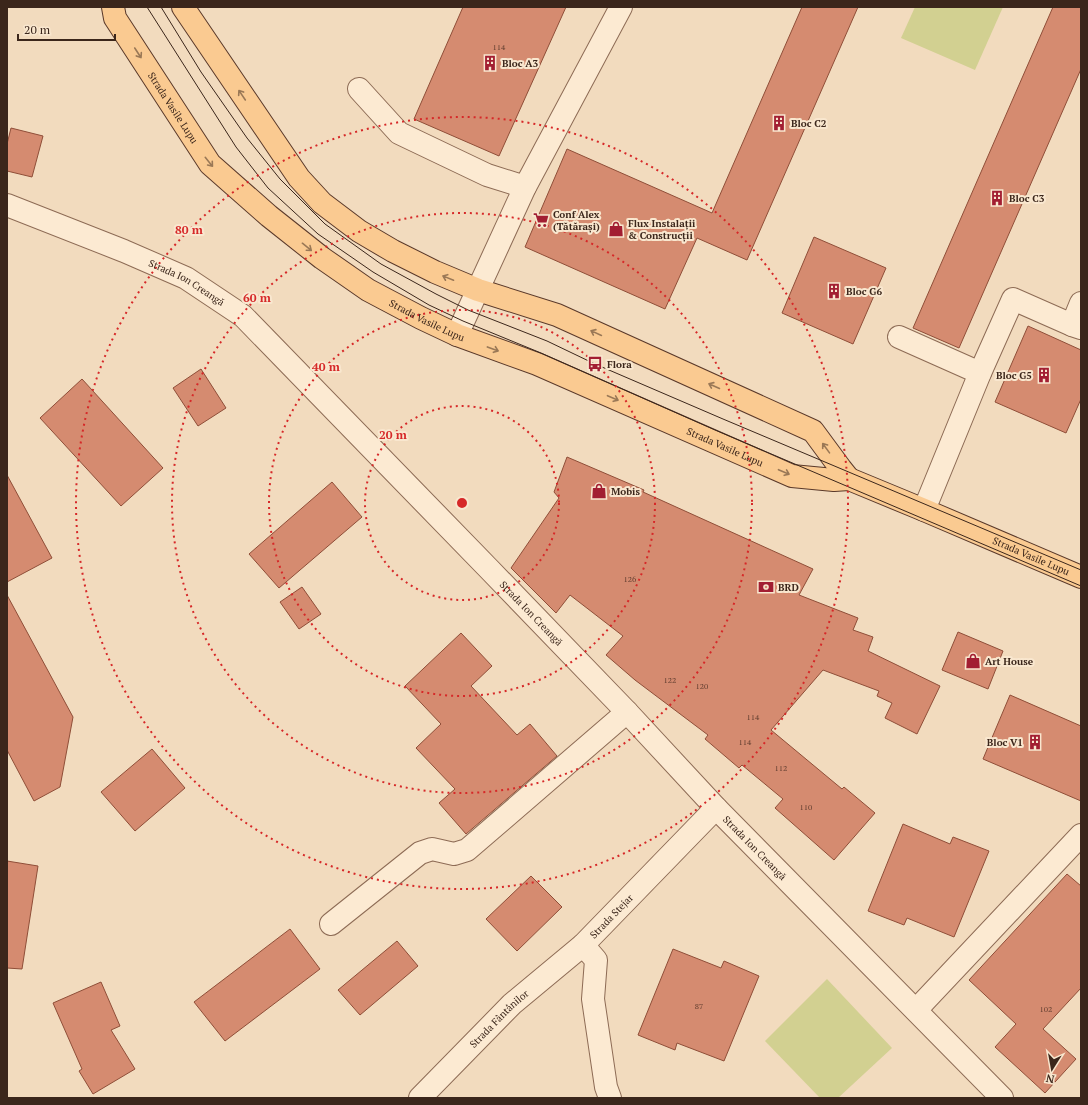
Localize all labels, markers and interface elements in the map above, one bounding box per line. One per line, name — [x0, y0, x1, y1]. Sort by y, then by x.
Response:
scale bar — [18, 16, 115, 42]
text: 20 m — [24, 22, 51, 37]
house number: 114 — [493, 42, 506, 52]
one-way arrow — [134, 47, 142, 59]
building icon: Bloc A3 — [481, 54, 499, 72]
place label: Bloc A3 — [502, 57, 538, 70]
street label: Strada Vasile Lupu — [145, 70, 201, 146]
one-way arrow — [238, 89, 246, 100]
building icon: Bloc C2 — [770, 114, 788, 132]
place label: Bloc C2 — [791, 117, 827, 130]
one-way arrow — [205, 156, 214, 167]
building icon: Bloc C3 — [988, 189, 1006, 207]
place label: Bloc C3 — [1009, 192, 1045, 205]
place label: Conf Alex (Tătărași) — [553, 208, 600, 233]
supermarket icon: Conf Alex (Tătărași) — [532, 211, 550, 229]
place label: Flux Instalații & Construcții — [628, 217, 696, 242]
shop icon: Flux Instalații & Construcții — [607, 220, 625, 238]
text: 80 m — [175, 222, 203, 237]
one-way arrow — [302, 242, 313, 251]
street label: Strada Ion Creangă — [147, 257, 227, 309]
one-way arrow — [442, 273, 454, 281]
building icon: Bloc G6 — [825, 282, 843, 300]
place label: Bloc G6 — [846, 285, 882, 298]
text: 60 m — [243, 290, 271, 305]
street label: Strada Vasile Lupu — [387, 296, 467, 344]
one-way arrow — [590, 328, 602, 336]
one-way arrow — [487, 345, 499, 353]
bus stop icon: Flora — [586, 355, 604, 373]
place label: Flora — [607, 358, 632, 371]
text: 40 m — [312, 359, 340, 374]
building icon: Bloc G5 — [1035, 366, 1053, 384]
place label: Bloc G5 — [996, 369, 1032, 382]
one-way arrow — [709, 382, 721, 389]
one-way arrow — [607, 395, 619, 402]
street label: Strada Vasile Lupu — [685, 425, 765, 470]
text: 20 m — [379, 427, 407, 442]
one-way arrow — [822, 443, 830, 454]
one-way arrow — [778, 469, 790, 477]
shop icon: Mobis — [590, 482, 608, 500]
place label: Mobis — [611, 485, 640, 498]
centre of rings — [455, 496, 469, 510]
street label: Strada Vasile Lupu — [991, 534, 1072, 578]
house number: 126 — [624, 574, 637, 584]
street label: Strada Ion Creangă — [497, 578, 565, 649]
bank icon: BRD — [757, 578, 775, 596]
place label: BRD — [778, 581, 799, 594]
shop icon: Art House — [964, 652, 982, 670]
place label: Art House — [985, 655, 1034, 668]
house number: 122 — [664, 675, 676, 685]
house number: 120 — [696, 681, 708, 691]
house number: 114 — [747, 712, 760, 722]
building icon: Bloc V1 — [1026, 733, 1044, 751]
place label: Bloc V1 — [987, 736, 1023, 749]
house number: 114 — [739, 737, 752, 747]
house number: 112 — [775, 763, 787, 773]
house number: 110 — [800, 802, 812, 812]
street label: Strada Ion Creangă — [720, 813, 789, 883]
street label: Strada Stejar — [587, 891, 636, 941]
street label: Strada Fântânilor — [467, 987, 531, 1051]
house number: 87 — [695, 1001, 703, 1011]
house number: 102 — [1040, 1004, 1052, 1014]
north arrow — [1032, 1049, 1072, 1089]
text: N — [1044, 1071, 1056, 1086]

